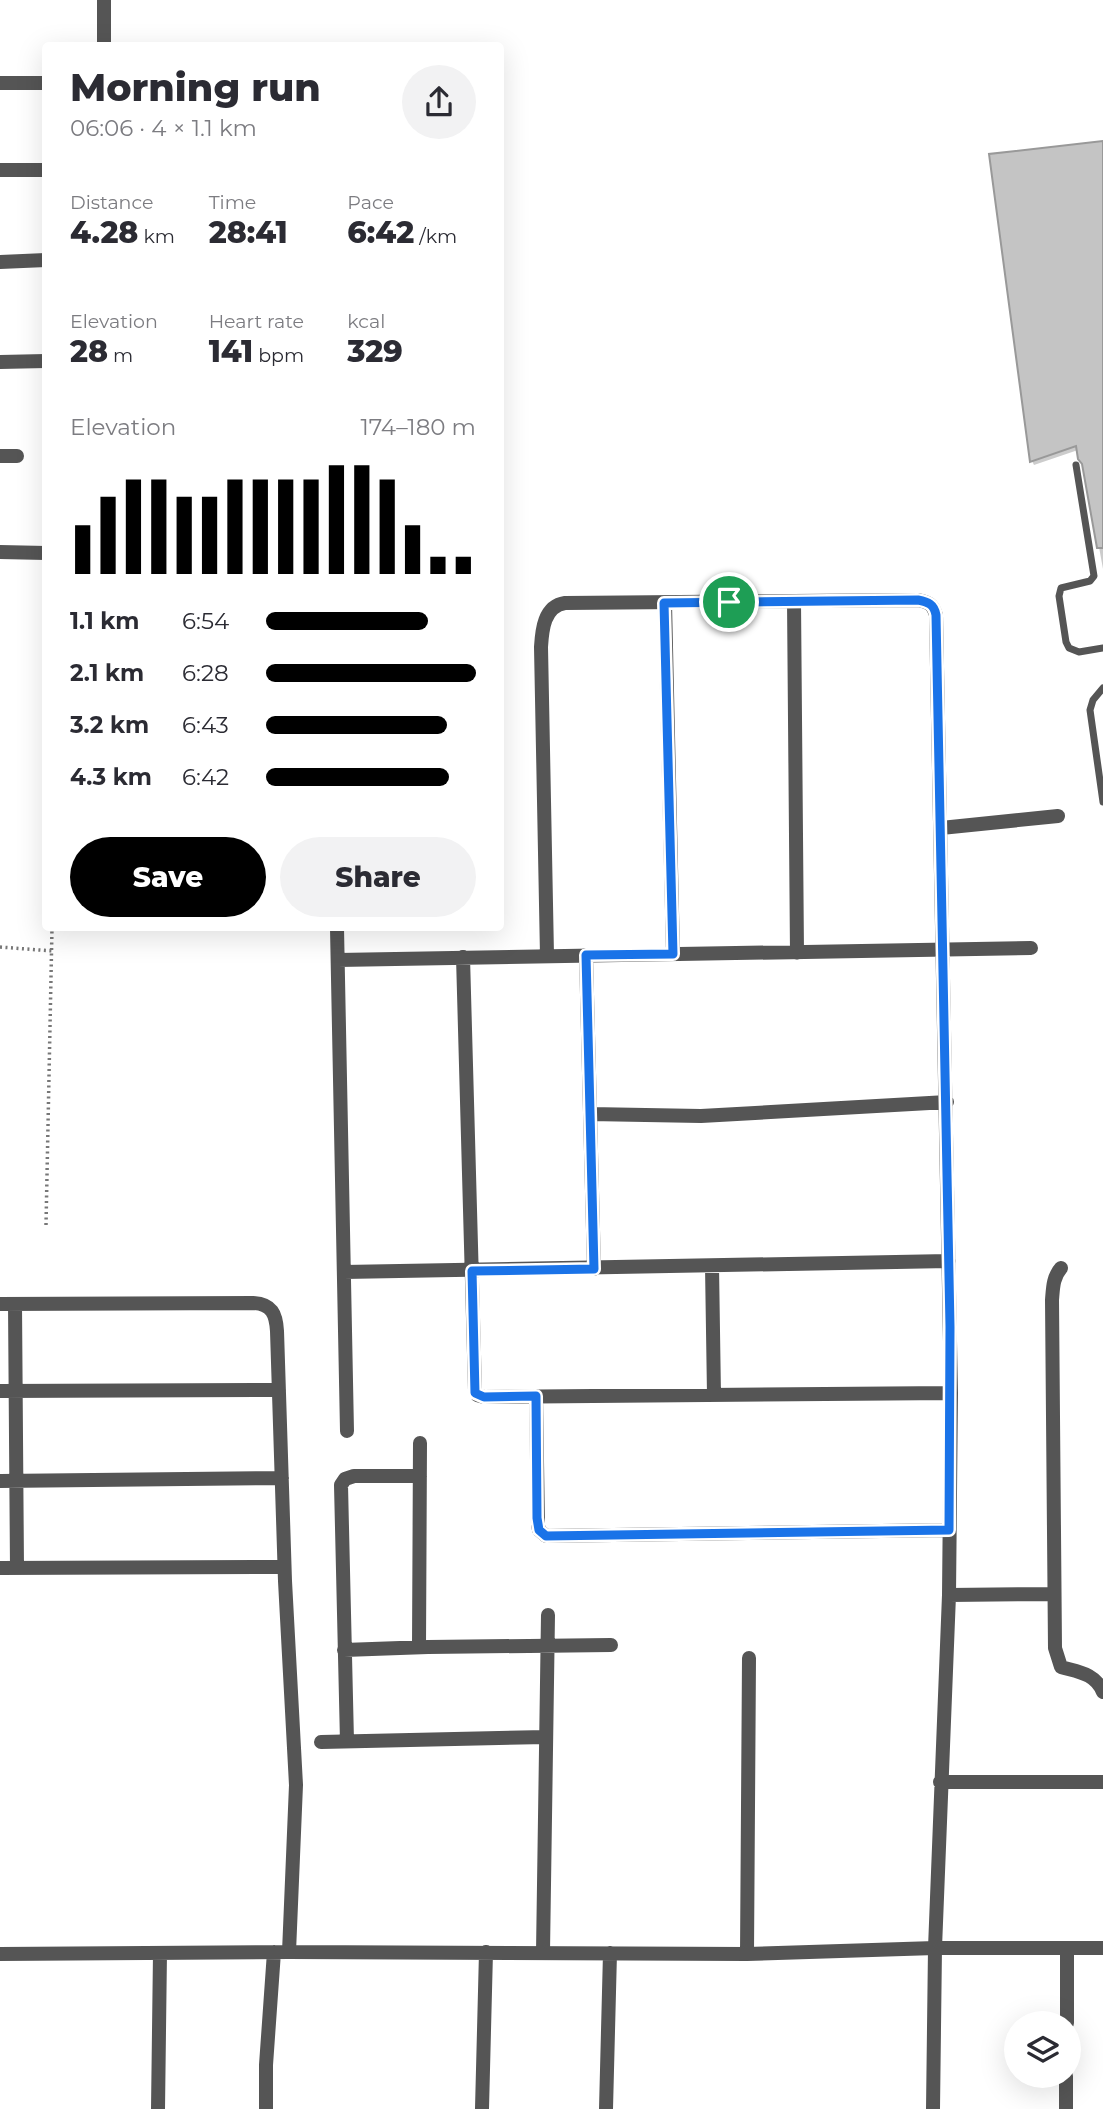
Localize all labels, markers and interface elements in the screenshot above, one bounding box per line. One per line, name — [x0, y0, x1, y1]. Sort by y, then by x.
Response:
text: Morning run — [70, 64, 321, 111]
button: share — [402, 65, 476, 139]
text: 06:06 · 4 × 1.1 km — [70, 114, 257, 142]
text: Distance — [70, 191, 153, 214]
text: Time — [209, 191, 256, 214]
text: Pace — [347, 191, 394, 214]
text: 4.28 — [70, 214, 138, 251]
text: 28:41 — [209, 214, 288, 251]
text: 6:42 — [347, 214, 414, 251]
text: km — [138, 225, 175, 248]
text: /km — [414, 225, 457, 248]
text: Elevation — [70, 310, 158, 333]
text: Heart rate — [209, 310, 304, 333]
text: kcal — [347, 310, 385, 333]
text: 28 — [70, 333, 108, 370]
text: 141 — [209, 333, 253, 370]
text: 329 — [347, 333, 403, 370]
text: m — [108, 344, 133, 367]
text: bpm — [253, 344, 304, 367]
text: Elevation — [70, 413, 176, 441]
text: 174–180 m — [360, 413, 476, 441]
pin — [699, 572, 759, 632]
icon: arrive — [710, 583, 748, 621]
text: 1.1 km — [70, 607, 139, 635]
text: 6:54 — [182, 607, 229, 635]
text: 2.1 km — [70, 659, 144, 687]
text: 6:28 — [182, 659, 229, 687]
text: 3.2 km — [70, 711, 149, 739]
text: 6:43 — [182, 711, 229, 739]
text: 4.3 km — [70, 763, 152, 791]
text: 6:42 — [182, 763, 229, 791]
button: Save — [70, 837, 266, 917]
button: Share — [280, 837, 476, 917]
map controls — [1004, 2011, 1081, 2088]
button: layers — [1004, 2011, 1081, 2088]

